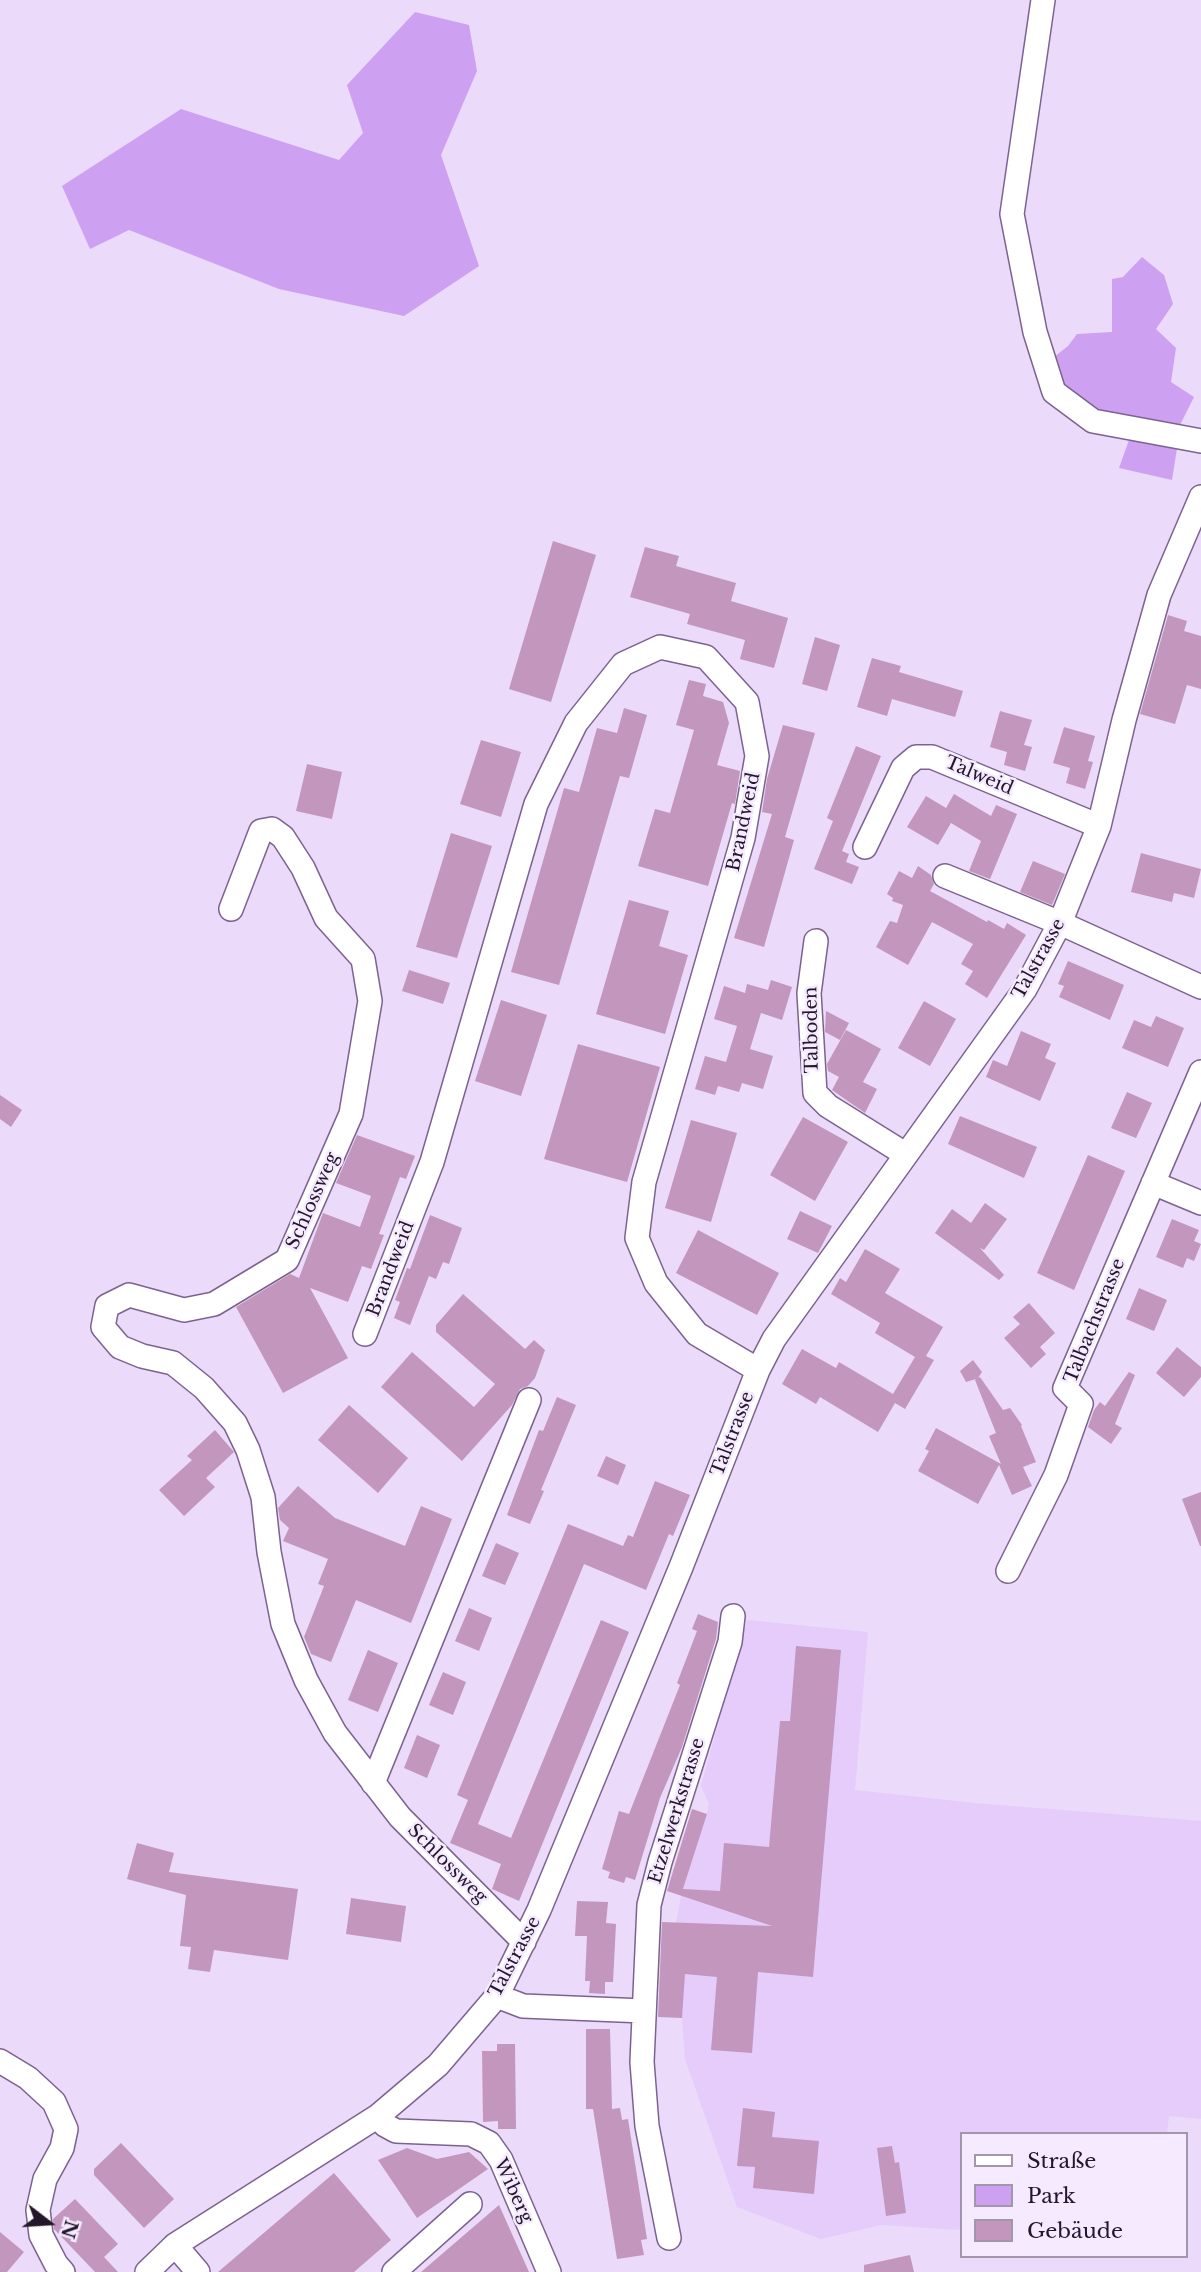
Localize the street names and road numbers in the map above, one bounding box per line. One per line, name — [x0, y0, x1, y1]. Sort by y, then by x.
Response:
street label: Talweid — [942, 752, 1016, 800]
street label: Brandweid — [723, 771, 765, 873]
street label: Talstrasse — [1008, 915, 1070, 1003]
street label: Talboden — [800, 986, 824, 1074]
street label: Schlossweg — [282, 1149, 344, 1253]
street label: Brandweid — [363, 1218, 419, 1320]
street label: Talbachstrasse — [1060, 1256, 1130, 1386]
street label: Talstrasse — [707, 1389, 759, 1479]
street label: Etzelwerkstrasse — [645, 1736, 709, 1886]
street label: Schlossweg — [403, 1820, 491, 1908]
street label: Talstrasse — [485, 1913, 545, 2001]
street label: Wiberg — [489, 2155, 537, 2227]

